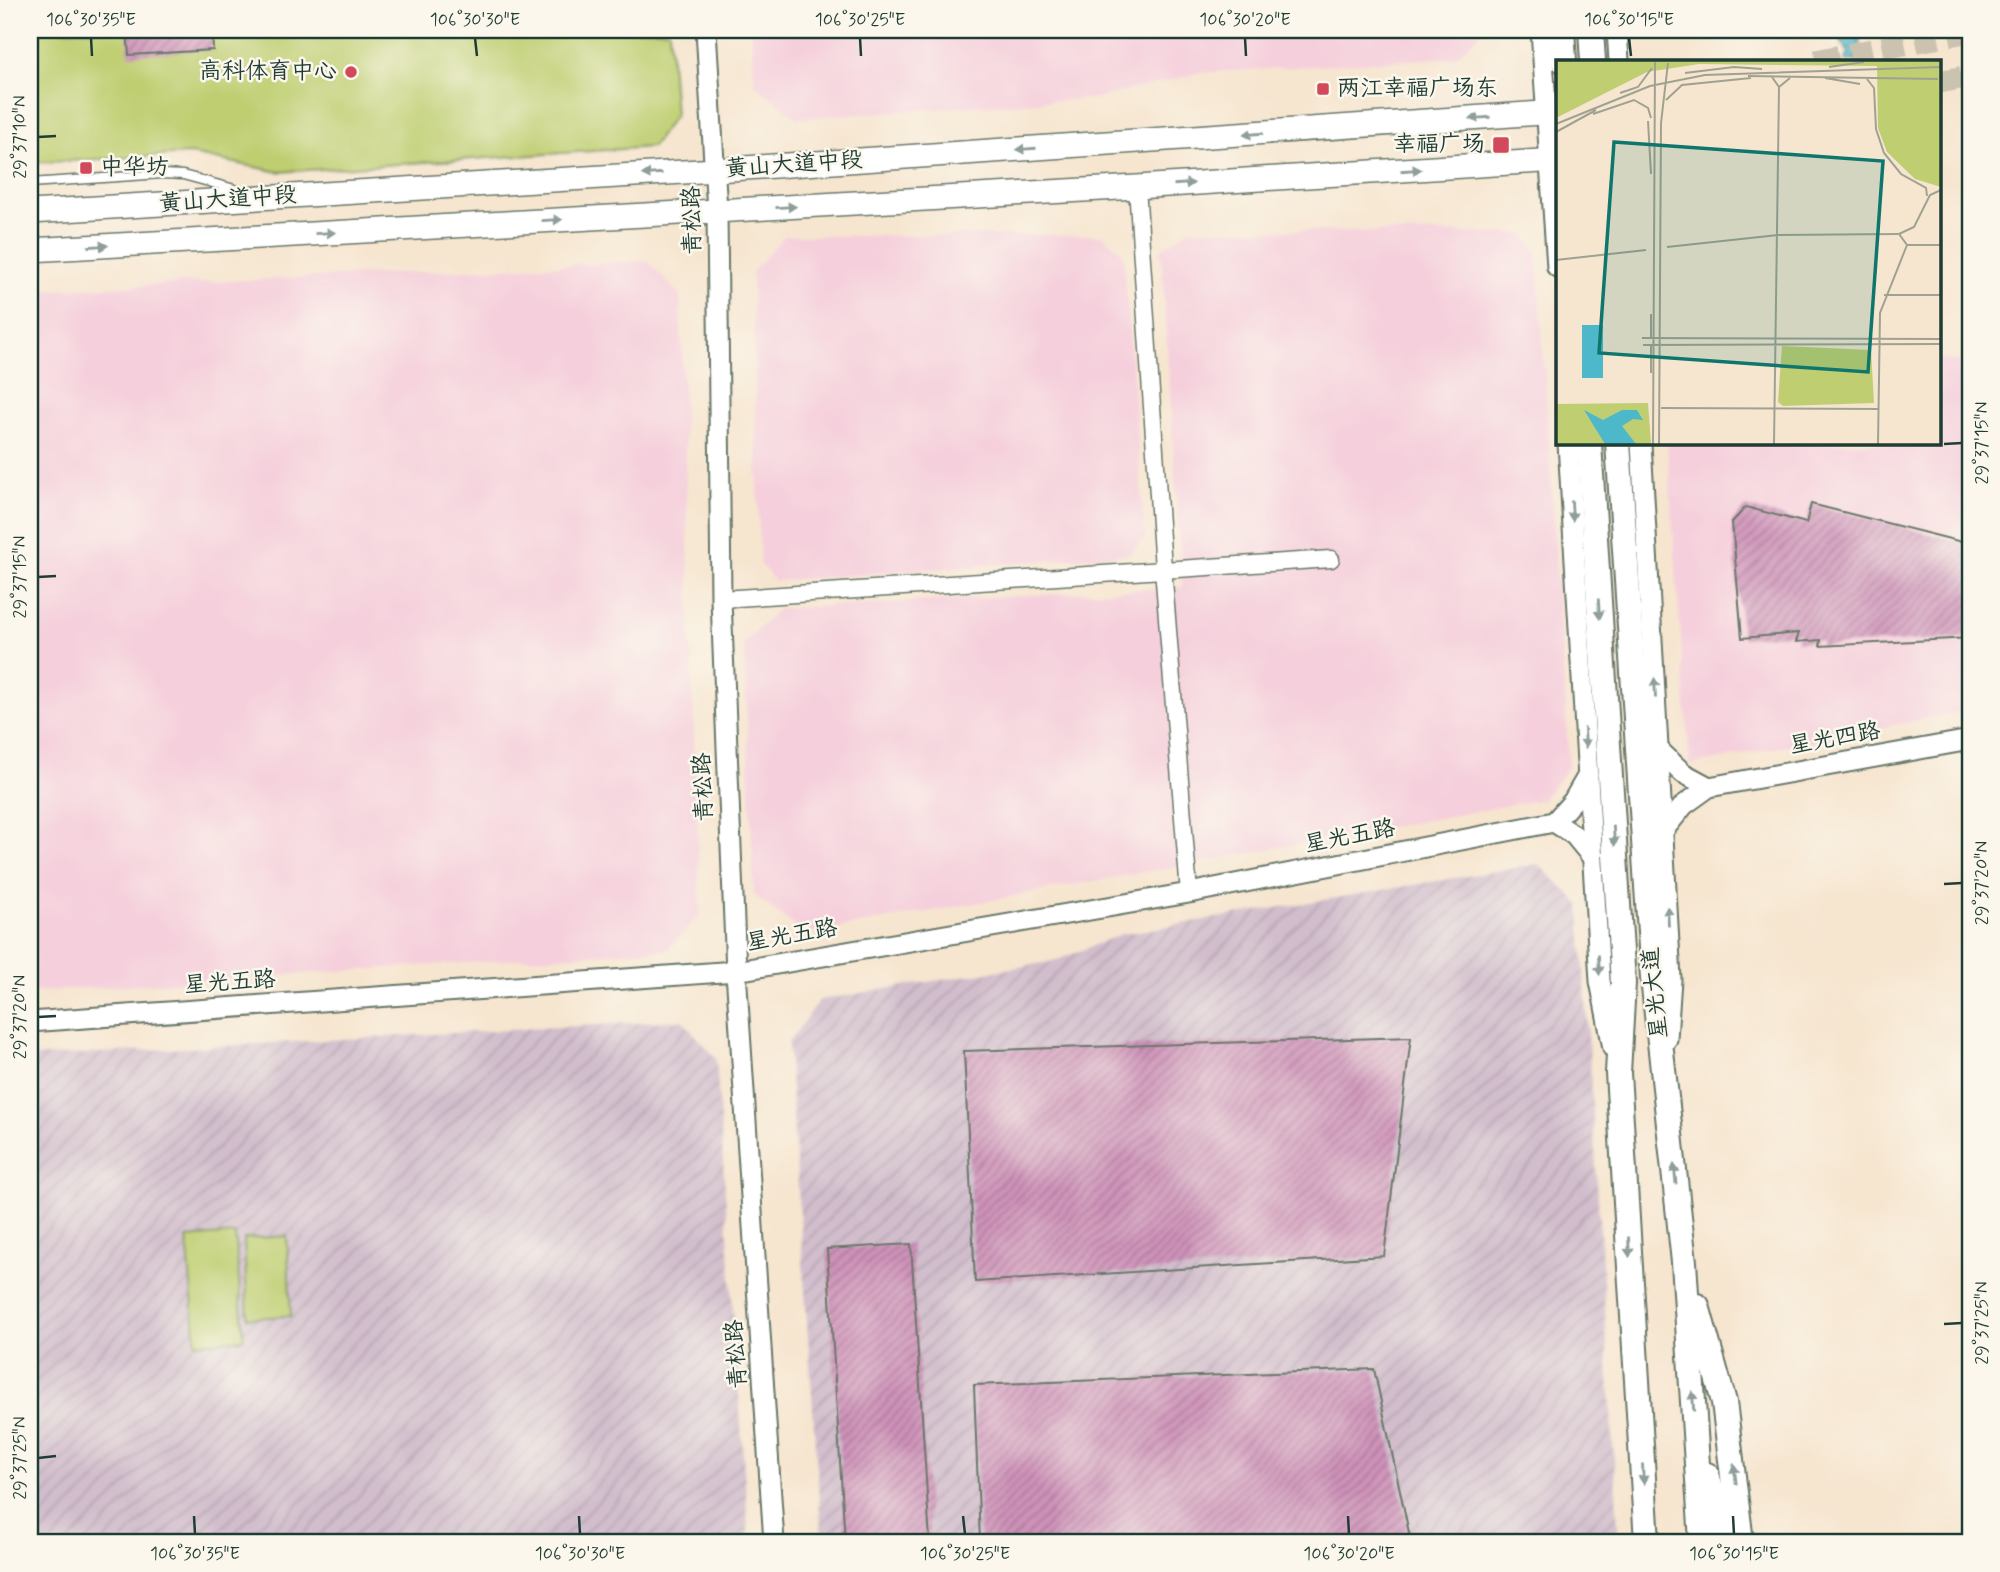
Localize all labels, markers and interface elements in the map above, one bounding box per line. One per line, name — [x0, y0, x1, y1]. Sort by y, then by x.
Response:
text: 106°30'35"E — [46, 8, 136, 32]
text: 106°30'30"E — [430, 8, 520, 32]
text: 106°30'25"E — [815, 8, 905, 32]
text: 106°30'20"E — [1199, 8, 1291, 32]
text: 106°30'15"E — [1584, 8, 1674, 32]
place label: 高科体育中心 — [199, 57, 337, 87]
inset map — [1556, 60, 1940, 444]
marker: 高科体育中心 — [343, 64, 359, 80]
place label: 两江幸福广场东 — [1337, 74, 1498, 104]
marker: 两江幸福广场东 — [1315, 81, 1331, 97]
text: 29°37'10"N — [8, 95, 32, 179]
one-way arrow — [1469, 113, 1491, 124]
one-way arrow — [1242, 128, 1264, 139]
place label: 幸福广场 — [1393, 130, 1485, 160]
marker: 幸福广场 — [1491, 135, 1511, 155]
one-way arrow — [1015, 144, 1037, 155]
street label: 黄山大道中段 — [724, 145, 864, 185]
place label: 中华坊 — [100, 153, 169, 183]
marker: 中华坊 — [78, 160, 94, 176]
one-way arrow — [1400, 164, 1422, 175]
one-way arrow — [641, 168, 663, 179]
one-way arrow — [1173, 178, 1195, 189]
street label: 黄山大道中段 — [158, 180, 298, 220]
street label: 青松路 — [677, 185, 709, 255]
one-way arrow — [775, 201, 797, 212]
one-way arrow — [541, 215, 563, 226]
one-way arrow — [314, 227, 336, 238]
one-way arrow — [87, 240, 109, 251]
text: 29°37'15"N — [1970, 402, 1994, 484]
one-way arrow — [1567, 500, 1578, 522]
text: 29°37'15"N — [8, 536, 32, 618]
one-way arrow — [1594, 598, 1605, 620]
one-way arrow — [1649, 677, 1660, 699]
street label: 星光四路 — [1787, 716, 1883, 762]
one-way arrow — [1580, 727, 1591, 749]
street label: 青松路 — [688, 752, 720, 822]
street label: 星光五路 — [1302, 813, 1398, 861]
one-way arrow — [1609, 825, 1620, 847]
text: 29°37'20"N — [1970, 841, 1994, 925]
one-way arrow — [1662, 904, 1673, 926]
street label: 星光五路 — [744, 913, 840, 959]
street label: 星光大道 — [1636, 946, 1676, 1040]
one-way arrow — [1593, 954, 1604, 976]
street label: 星光五路 — [183, 965, 277, 1001]
text: 29°37'20"N — [8, 975, 32, 1059]
one-way arrow — [1669, 1163, 1680, 1185]
one-way arrow — [1624, 1236, 1635, 1258]
text: 29°37'25"N — [1970, 1281, 1994, 1365]
street label: 青松路 — [720, 1319, 754, 1389]
one-way arrow — [1687, 1390, 1698, 1412]
text: 29°37'25"N — [8, 1416, 32, 1500]
one-way arrow — [1637, 1463, 1648, 1485]
one-way arrow — [1729, 1463, 1740, 1485]
text: 106°30'35"E — [150, 1542, 240, 1566]
text: 106°30'30"E — [535, 1542, 625, 1566]
text: 106°30'25"E — [920, 1542, 1010, 1566]
text: 106°30'20"E — [1303, 1542, 1395, 1566]
text: 106°30'15"E — [1689, 1542, 1779, 1566]

